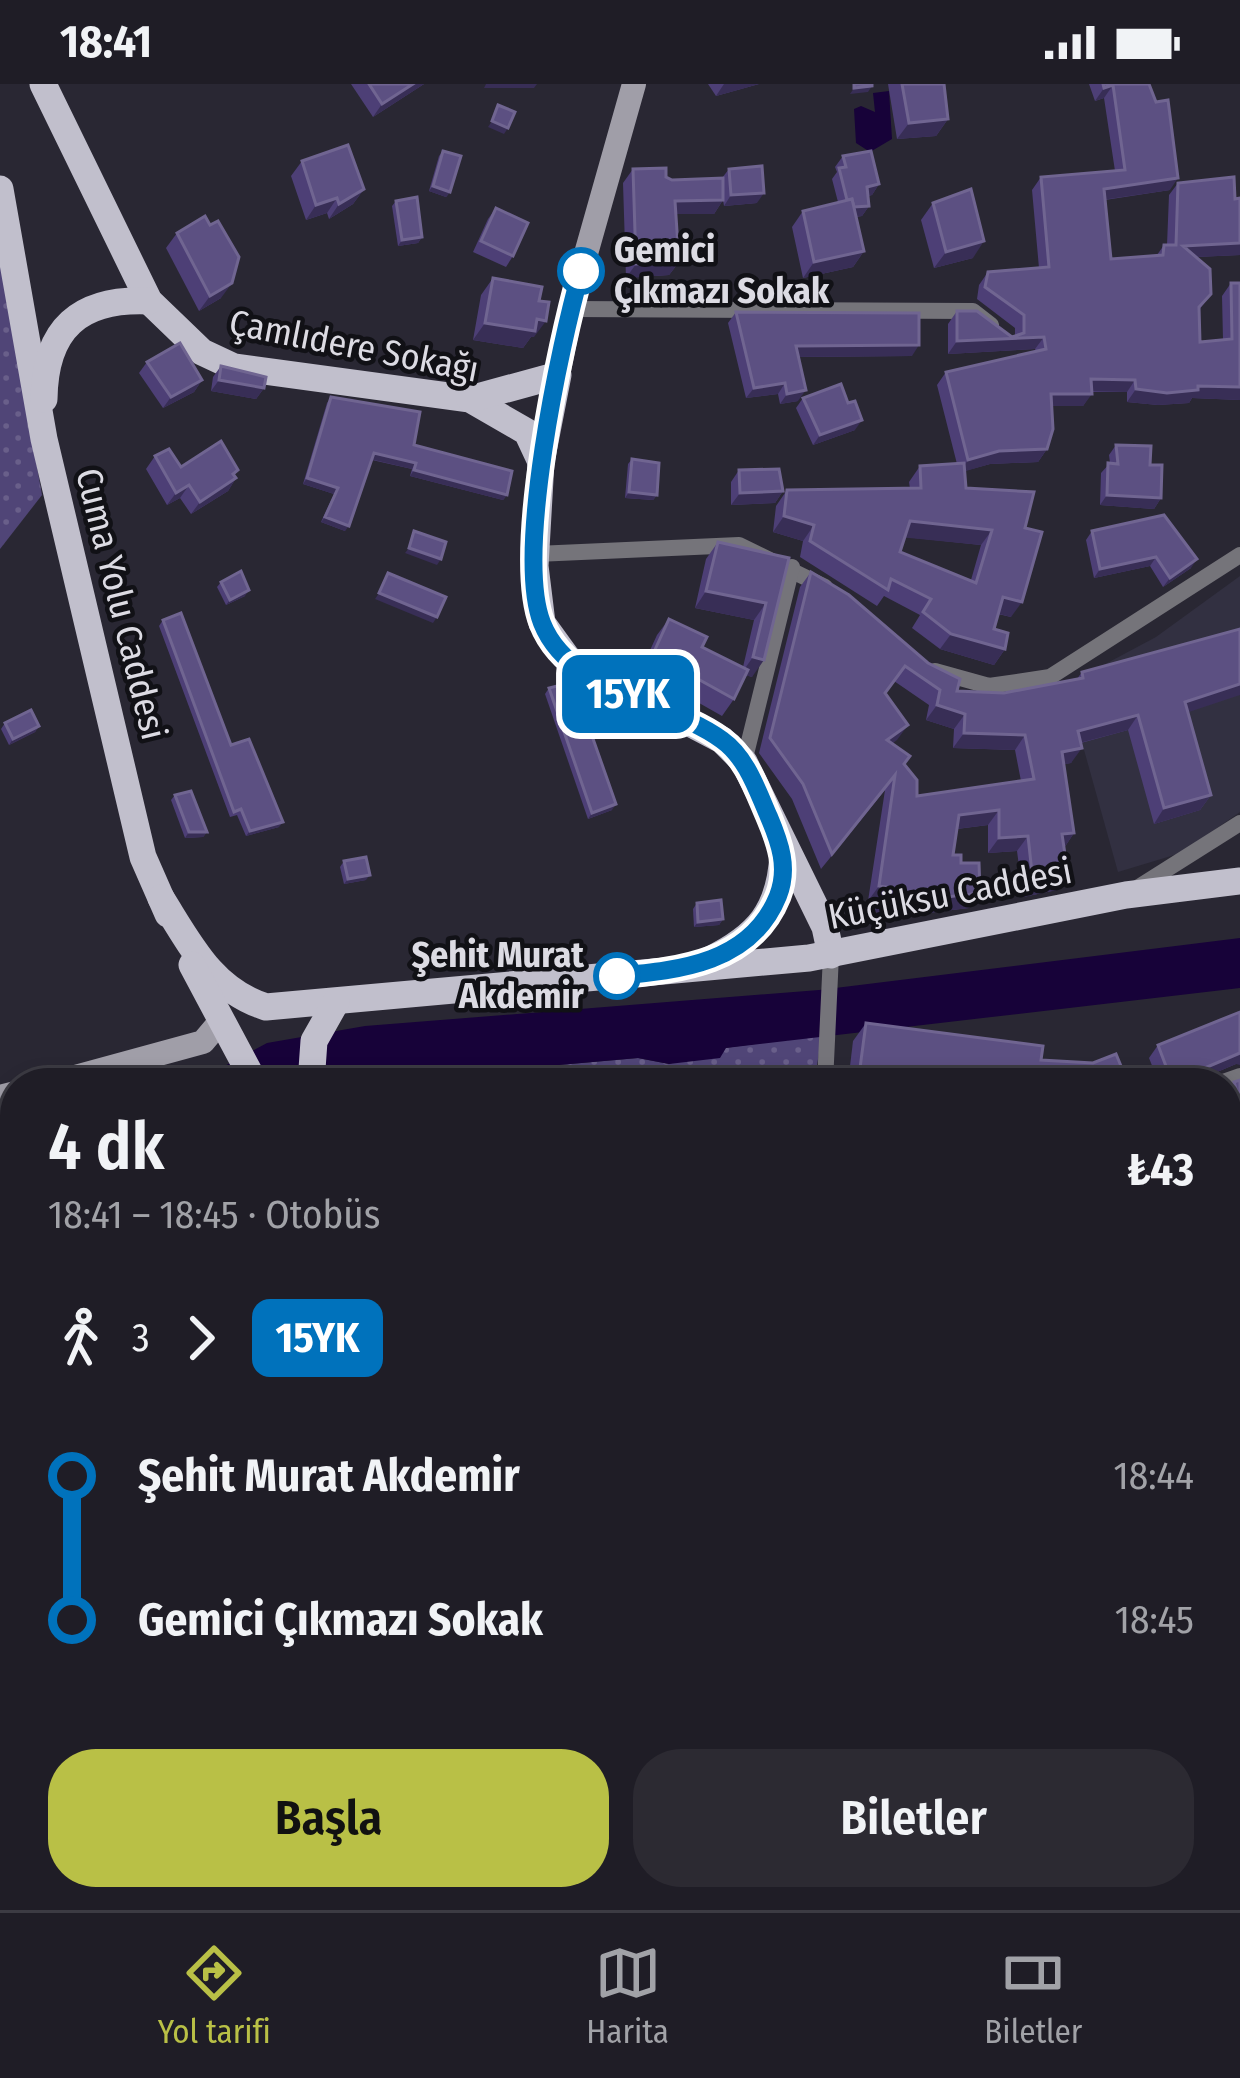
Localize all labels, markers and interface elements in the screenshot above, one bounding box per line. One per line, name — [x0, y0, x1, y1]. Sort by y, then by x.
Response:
text: 18:41 — [60, 15, 152, 69]
place label: Gemici Çıkmazı Sokak — [614, 228, 830, 313]
marker: Gemici Çıkmazı Sokak — [559, 249, 603, 293]
street label: Çamlıdere Sokağı — [226, 300, 482, 392]
street label: Cuma Yolu Caddesi — [66, 464, 176, 744]
line badge: 15YK — [544, 655, 712, 733]
text: 15YK — [586, 669, 670, 719]
street label: Küçüksu Caddesi — [825, 849, 1075, 939]
place label: Şehit Murat Akdemir — [411, 933, 585, 1018]
marker: Şehit Murat Akdemir — [595, 954, 639, 998]
text: 4 dk — [48, 1107, 164, 1186]
text: ₺43 — [1127, 1143, 1194, 1197]
text: 18:41 – 18:45 · Otobüs — [48, 1192, 380, 1238]
icon: walk — [48, 1305, 114, 1371]
icon: forward — [168, 1305, 234, 1371]
text: 15YK — [276, 1313, 359, 1363]
text: 3 — [132, 1315, 150, 1361]
text: Şehit Murat Akdemir — [138, 1449, 520, 1503]
text: 18:44 — [1113, 1453, 1194, 1499]
text: Gemici Çıkmazı Sokak — [138, 1593, 543, 1647]
text: 18:45 — [1115, 1597, 1194, 1643]
button: Başla — [48, 1749, 609, 1887]
button: Biletler — [633, 1749, 1194, 1887]
tab: Yol tarifi — [158, 1940, 271, 2052]
tab: Harita — [586, 1940, 669, 2052]
tab: Biletler — [984, 1940, 1082, 2052]

